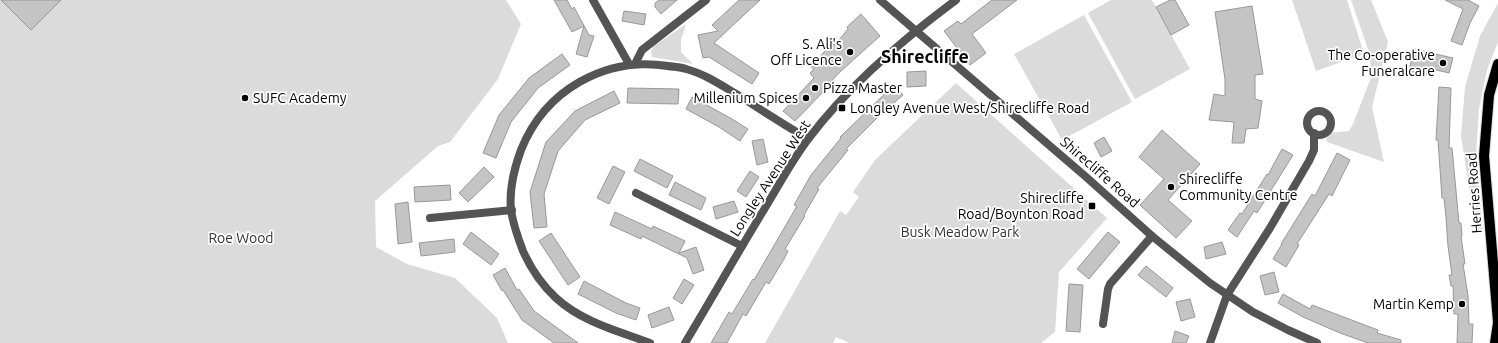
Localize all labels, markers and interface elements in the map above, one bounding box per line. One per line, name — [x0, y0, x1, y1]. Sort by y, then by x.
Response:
place label: S. Ali's Off Licence — [770, 36, 842, 68]
district label: Shirecliffe — [881, 46, 969, 66]
marker: S. Ali's Off Licence — [845, 47, 855, 57]
place label: The Co-operative Funeralcare — [1327, 47, 1435, 79]
marker: The Co-operative Funeralcare — [1438, 58, 1448, 68]
place label: Pizza Master — [823, 80, 903, 96]
marker: Pizza Master — [810, 83, 820, 93]
place label: SUFC Academy — [253, 90, 347, 106]
place label: Millenium Spices — [693, 90, 798, 106]
marker: SUFC Academy — [240, 93, 250, 103]
marker: Millenium Spices — [801, 93, 811, 103]
place label: Longley Avenue West/Shirecliffe Road — [850, 100, 1089, 116]
marker: Longley Avenue West/Shirecliffe Road — [837, 103, 847, 113]
street label: Longley Avenue West — [726, 117, 814, 239]
street label: Shirecliffe Road — [1057, 133, 1143, 211]
street label: Herries Road — [1463, 152, 1485, 234]
place label: Shirecliffe Community Centre — [1179, 171, 1298, 203]
marker: Shirecliffe Community Centre — [1166, 182, 1176, 192]
place label: Shirecliffe Road/Boynton Road — [958, 190, 1084, 222]
marker: Shirecliffe Road/Boynton Road — [1087, 201, 1097, 211]
park label: Busk Meadow Park — [901, 224, 1019, 240]
park label: Roe Wood — [208, 230, 274, 246]
place label: Martin Kemp — [1373, 296, 1454, 312]
marker: Martin Kemp — [1457, 299, 1467, 309]

